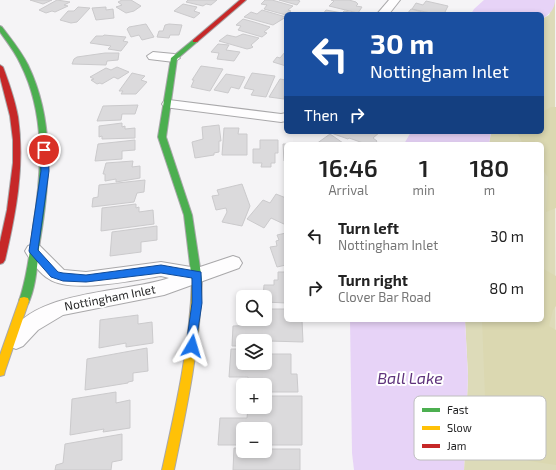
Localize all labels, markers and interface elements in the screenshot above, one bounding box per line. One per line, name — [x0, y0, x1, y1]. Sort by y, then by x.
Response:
text: 30 m — [370, 26, 434, 60]
icon: left — [304, 28, 356, 80]
text: Nottingham Inlet — [370, 60, 509, 82]
icon: right — [346, 104, 368, 126]
text: Then — [304, 106, 338, 124]
pin — [27, 133, 61, 167]
icon: arrive — [33, 139, 55, 161]
text: 16:46 — [319, 153, 378, 182]
text: 1 — [419, 153, 429, 182]
text: 180 — [470, 153, 509, 182]
text: Arrival — [329, 182, 368, 198]
text: min — [413, 182, 435, 198]
text: m — [484, 182, 495, 198]
text: Turn left — [338, 219, 399, 237]
icon: left — [304, 225, 326, 247]
text: 30 m — [490, 227, 524, 245]
text: Nottingham Inlet — [338, 237, 438, 253]
text: Turn right — [338, 271, 408, 289]
icon: right — [304, 277, 326, 299]
text: 80 m — [489, 279, 524, 297]
street label: Nottingham Inlet — [63, 281, 157, 313]
text: Clover Bar Road — [338, 289, 431, 305]
map controls — [236, 290, 272, 458]
button: search — [236, 290, 272, 326]
position arrow — [171, 325, 213, 367]
button: layers — [236, 334, 272, 370]
water label: Ball Lake — [377, 368, 443, 387]
button: + — [236, 378, 272, 414]
legend — [414, 396, 546, 460]
text: Fast — [447, 403, 469, 416]
text: Slow — [447, 421, 472, 434]
button: − — [236, 422, 272, 458]
text: Jam — [447, 439, 466, 452]

